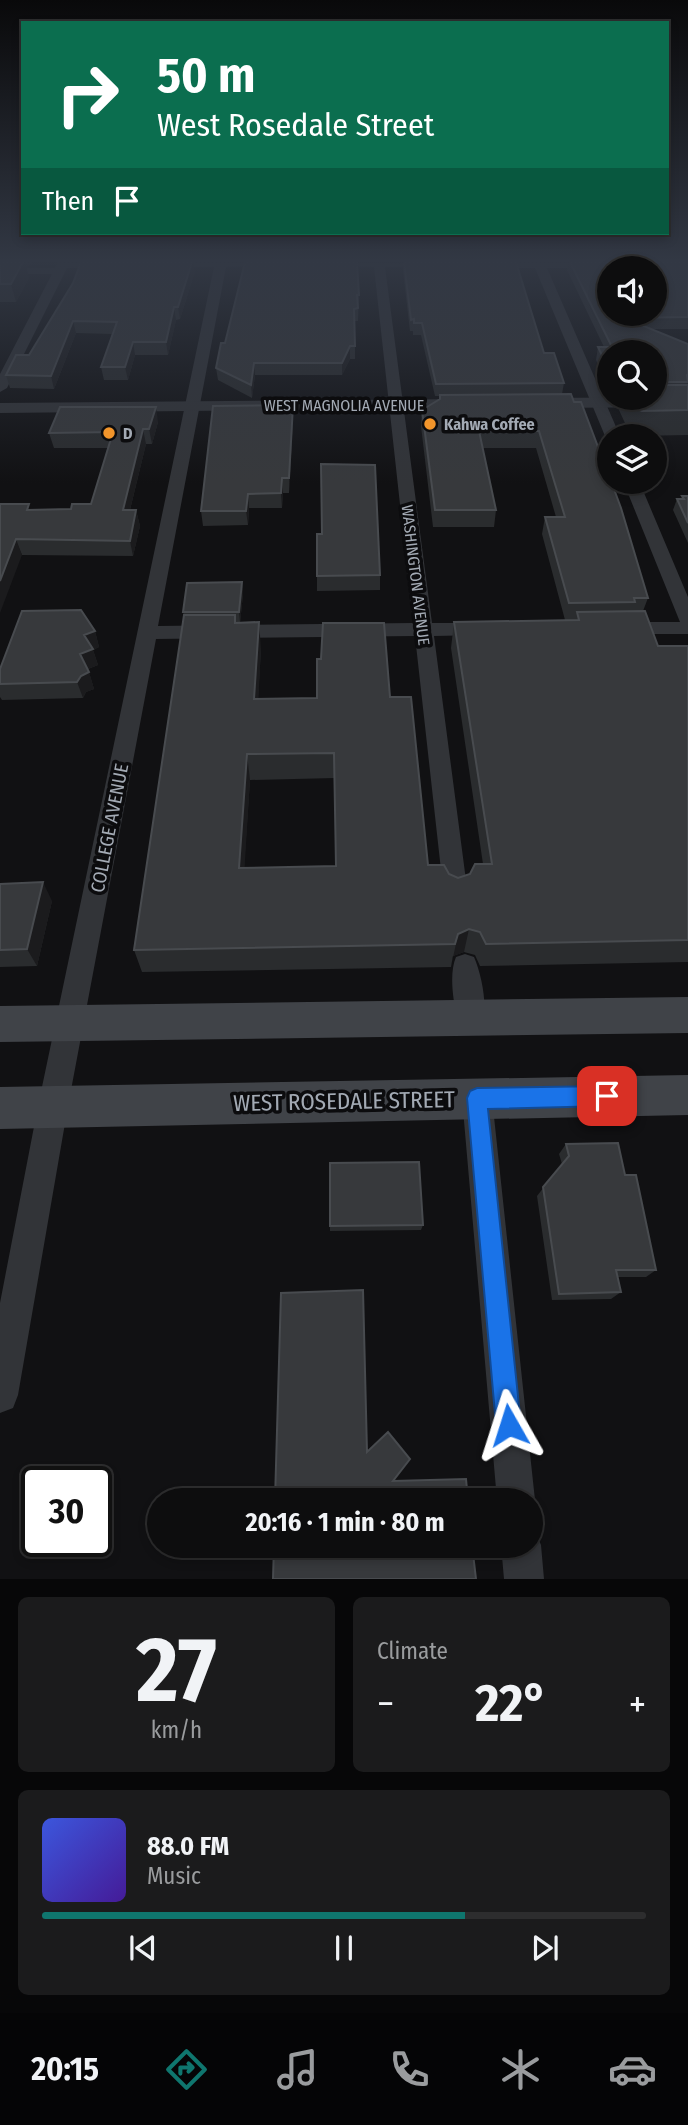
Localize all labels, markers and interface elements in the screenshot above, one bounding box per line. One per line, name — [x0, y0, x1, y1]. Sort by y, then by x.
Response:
text: 50 m — [157, 46, 255, 105]
icon: right — [42, 49, 133, 140]
text: West Rosedale Street — [157, 106, 434, 144]
icon: arrive — [108, 182, 146, 220]
text: Then — [42, 186, 94, 217]
map controls — [597, 256, 667, 494]
button: sound — [597, 256, 667, 326]
button: search — [597, 340, 667, 410]
street label: WEST MAGNOLIA AVENUE — [264, 396, 424, 415]
place label: Kahwa Coffee — [444, 415, 535, 434]
marker: Kahwa Coffee — [422, 416, 438, 432]
place label: D — [123, 424, 133, 443]
button: layers — [597, 424, 667, 494]
marker: D — [101, 425, 117, 441]
street label: WASHINGTON AVENUE — [397, 504, 434, 647]
street label: COLLEGE AVENUE — [86, 762, 133, 895]
pin — [577, 1066, 637, 1126]
icon: arrive — [588, 1077, 626, 1115]
street label: WEST ROSEDALE STREET — [233, 1085, 455, 1117]
position arrow — [472, 1388, 546, 1462]
speed limit sign: 30 — [21, 1466, 112, 1557]
text: 20:16 · 1 min · 80 m — [245, 1507, 445, 1538]
text: 27 — [136, 1616, 217, 1725]
text: Climate — [377, 1637, 448, 1665]
text: 22° — [475, 1672, 548, 1735]
text: − — [377, 1681, 394, 1727]
text: + — [629, 1681, 646, 1727]
text: km/h — [151, 1716, 202, 1744]
text: 88.0 FM — [147, 1831, 229, 1862]
text: Music — [147, 1862, 201, 1890]
icon: previous — [124, 1929, 162, 1967]
icon: pause — [325, 1929, 363, 1967]
icon: next — [526, 1929, 564, 1967]
icon: directions — [162, 2045, 211, 2094]
icon: music — [273, 2045, 322, 2094]
icon: phone — [385, 2045, 434, 2094]
icon: climate — [496, 2045, 545, 2094]
icon: car — [608, 2045, 657, 2094]
text: 20:15 — [31, 2050, 99, 2088]

